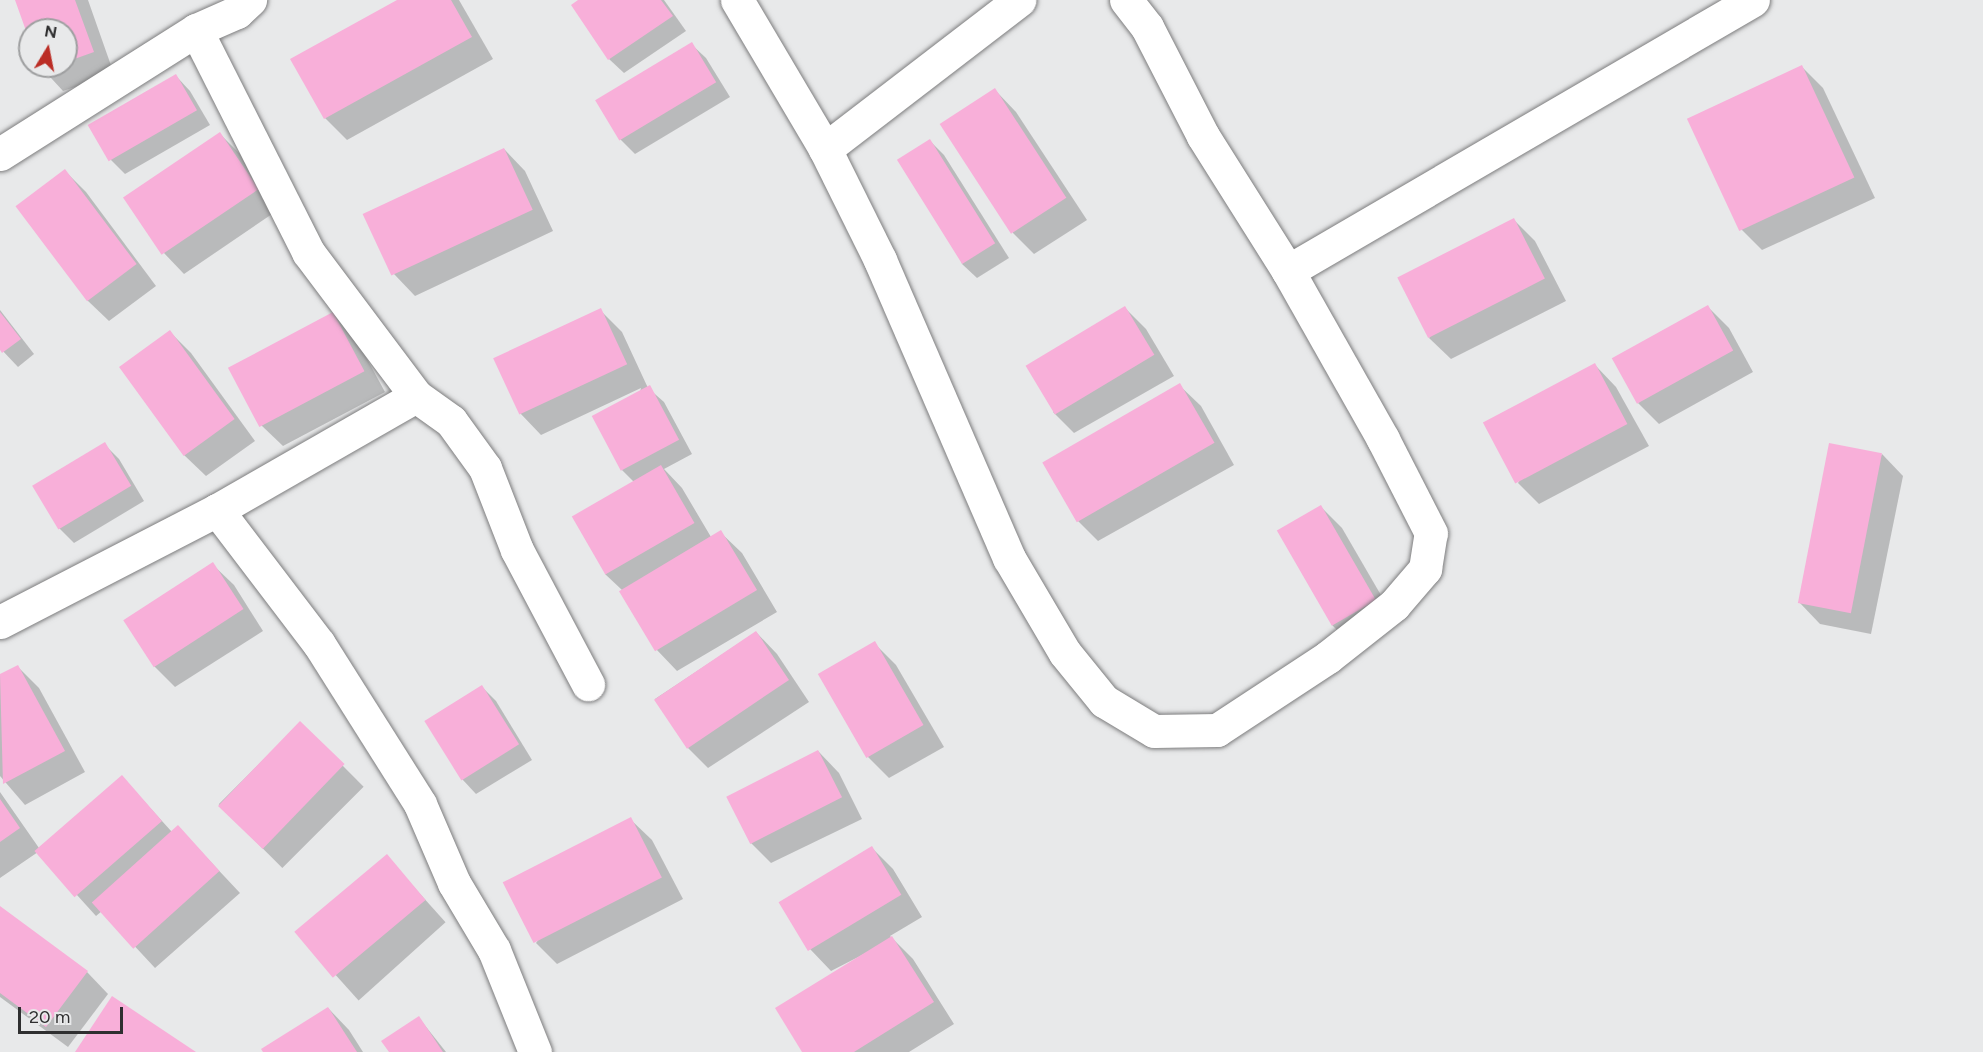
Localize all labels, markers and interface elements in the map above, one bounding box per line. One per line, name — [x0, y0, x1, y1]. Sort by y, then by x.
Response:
north arrow — [18, 18, 78, 78]
text: N — [43, 21, 59, 42]
scale bar — [21, 995, 126, 1033]
text: 20 m — [29, 1006, 70, 1028]

